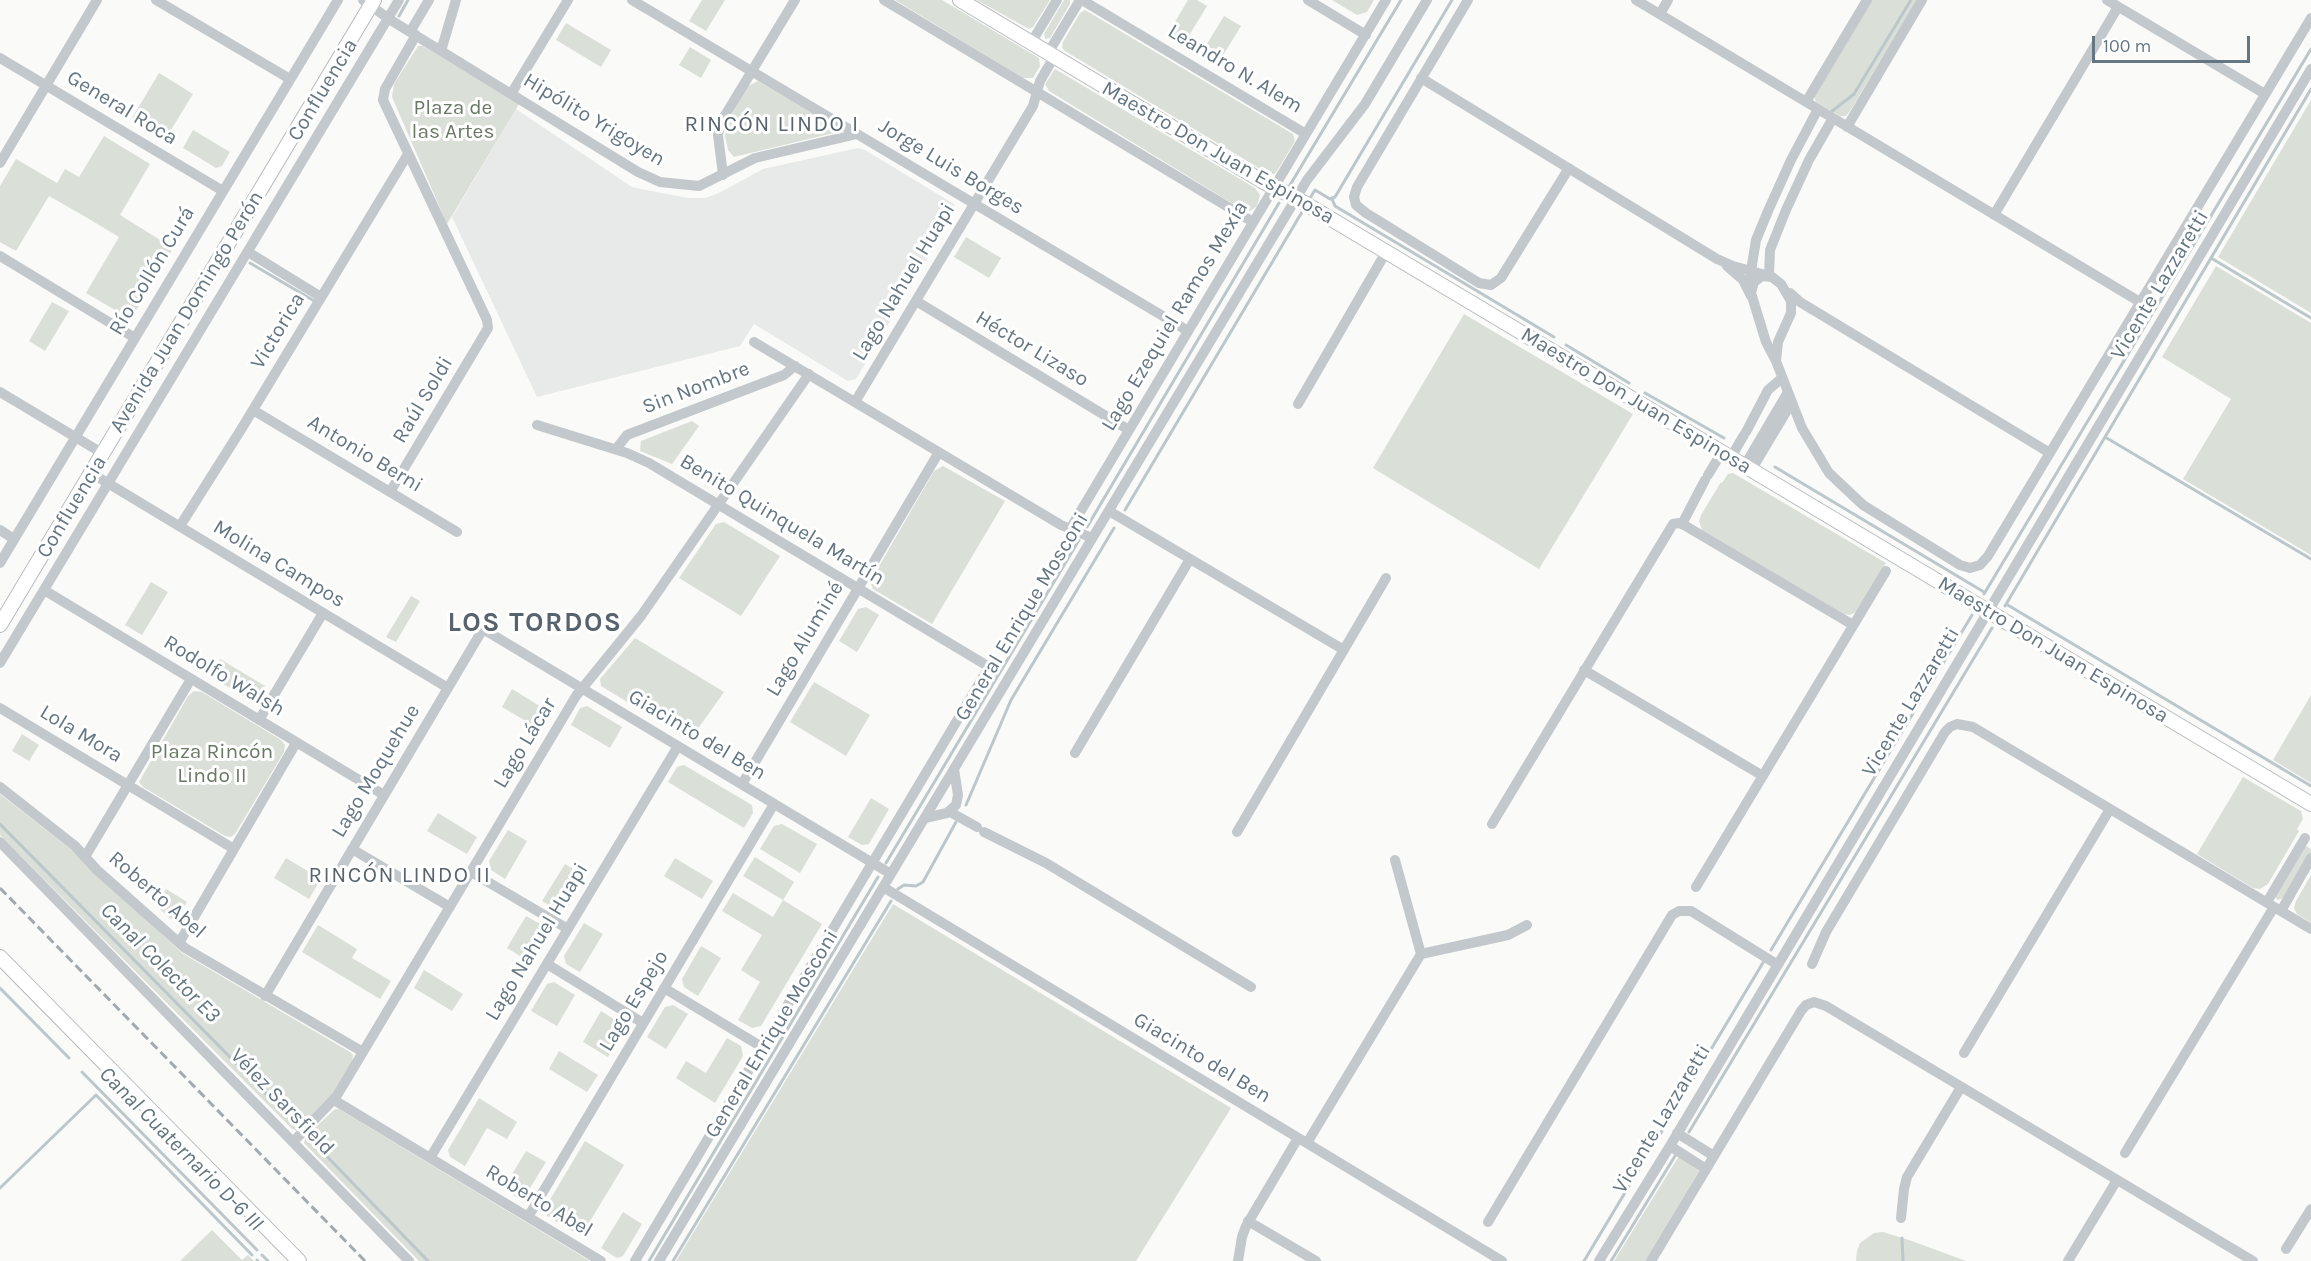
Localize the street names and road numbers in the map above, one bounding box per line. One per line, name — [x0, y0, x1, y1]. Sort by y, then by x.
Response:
street label: Leandro N. Alem — [1163, 19, 1307, 119]
street label: Confluencia — [283, 34, 363, 146]
street label: General Roca — [62, 65, 182, 151]
street label: Hipólito Yrigoyen — [518, 68, 670, 172]
street label: Maestro Don Juan Espinosa — [1097, 76, 1339, 230]
street label: Jorge Luis Borges — [874, 114, 1028, 220]
street label: Avenida Juan Domingo Perón — [105, 187, 269, 437]
street label: Lago Ezequiel Ramos Mexía — [1096, 196, 1254, 436]
street label: Lago Nahuel Huapi — [847, 199, 961, 365]
street label: Río Collón Curá — [104, 202, 200, 340]
street label: Vicente Lazzaretti — [2106, 206, 2214, 364]
street label: Victorica — [245, 288, 311, 374]
street label: Héctor Lizaso — [971, 305, 1093, 393]
street label: Maestro Don Juan Espinosa — [1516, 322, 1756, 480]
street label: Raúl Soldi — [387, 352, 459, 448]
street label: Sin Nombre — [639, 356, 753, 420]
street label: Antonio Berni — [303, 410, 427, 498]
street label: Benito Quinquela Martín — [675, 449, 889, 591]
street label: Confluencia — [32, 451, 112, 563]
street label: General Enrique Mosconi — [950, 508, 1094, 726]
street label: Molina Campos — [208, 515, 350, 613]
street label: Maestro Don Juan Espinosa — [1933, 571, 2173, 729]
street label: Lago Aluminé — [761, 577, 849, 701]
street label: Vicente Lazzaretti — [1857, 623, 1965, 781]
street label: Rodolfo Walsh — [159, 630, 289, 722]
street label: Giacinto del Ben — [624, 684, 770, 786]
street label: Lago Lácar — [488, 693, 562, 793]
street label: Lola Mora — [35, 699, 127, 769]
street label: Lago Moquehue — [326, 700, 426, 842]
street label: Roberto Abel — [103, 846, 211, 944]
street label: Lago Nahuel Huapi — [480, 859, 594, 1025]
street label: General Enrique Mosconi — [700, 925, 844, 1143]
street label: Lago Espejo — [594, 946, 674, 1056]
street label: Giacinto del Ben — [1129, 1007, 1275, 1109]
street label: Vicente Lazzaretti — [1608, 1040, 1716, 1198]
street label: Vélez Sarsfield — [225, 1043, 339, 1161]
street label: Roberto Abel — [481, 1159, 597, 1243]

